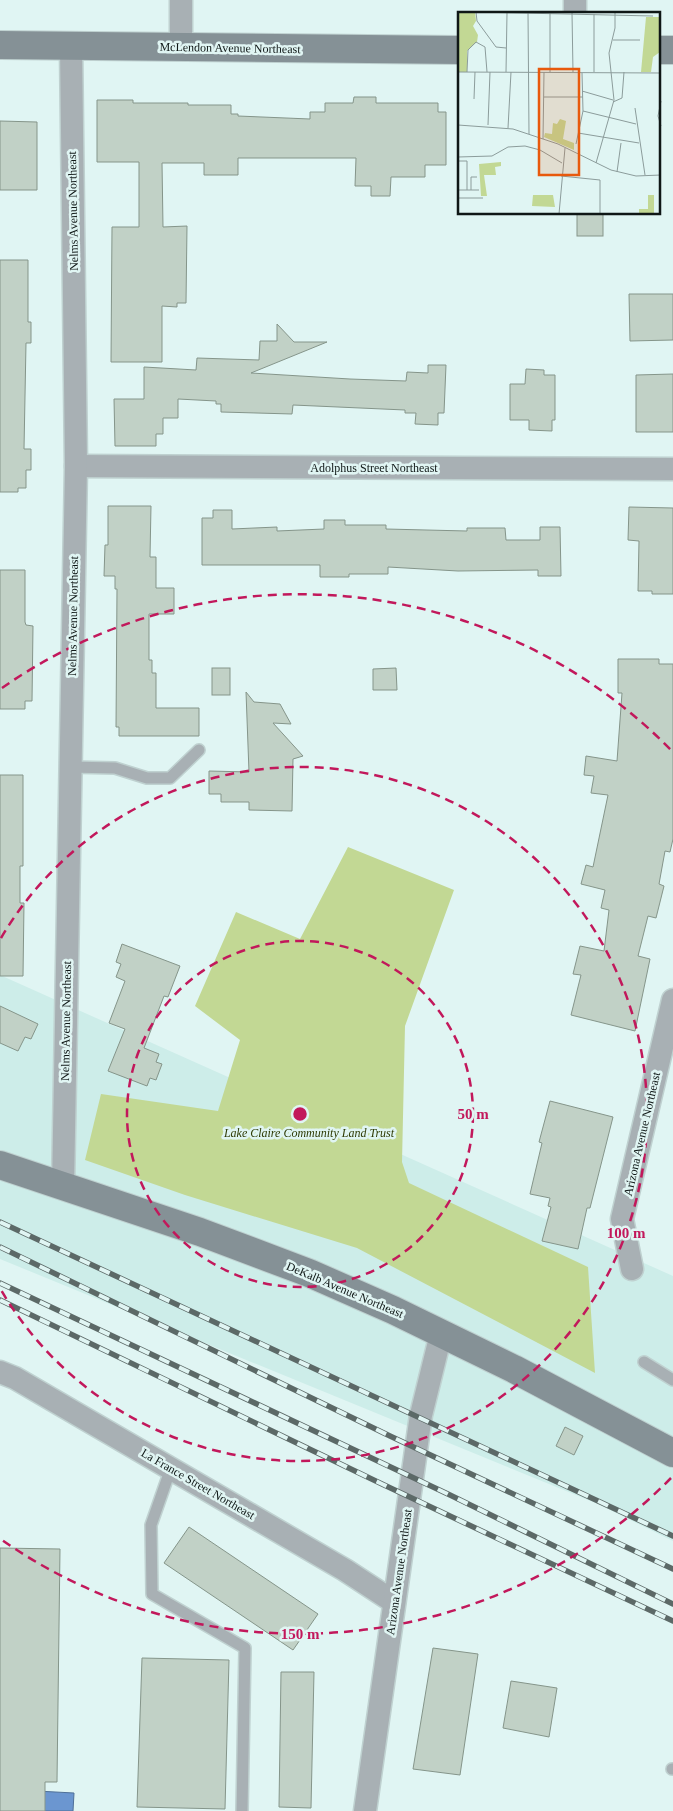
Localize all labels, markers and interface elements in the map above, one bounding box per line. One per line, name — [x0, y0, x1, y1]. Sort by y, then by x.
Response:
inset map — [458, 12, 660, 215]
street label: McLendon Avenue Northeast — [159, 40, 301, 56]
street label: Nelms Avenue Northeast — [65, 150, 81, 271]
street label: Adolphus Street Northeast — [310, 461, 438, 475]
street label: Nelms Avenue Northeast — [65, 555, 81, 676]
street label: Nelms Avenue Northeast — [58, 960, 74, 1081]
street label: Arizona Avenue Northeast — [621, 1070, 663, 1197]
centre of rings — [291, 1105, 309, 1123]
text: 50 m — [457, 1106, 489, 1122]
park label: Lake Claire Community Land Trust — [223, 1126, 395, 1140]
text: 100 m — [607, 1225, 646, 1241]
street label: DeKalb Avenue Northeast — [284, 1259, 406, 1321]
street label: La France Street Northeast — [139, 1446, 258, 1523]
street label: Arizona Avenue Northeast — [383, 1507, 415, 1636]
text: 150 m — [281, 1626, 320, 1642]

